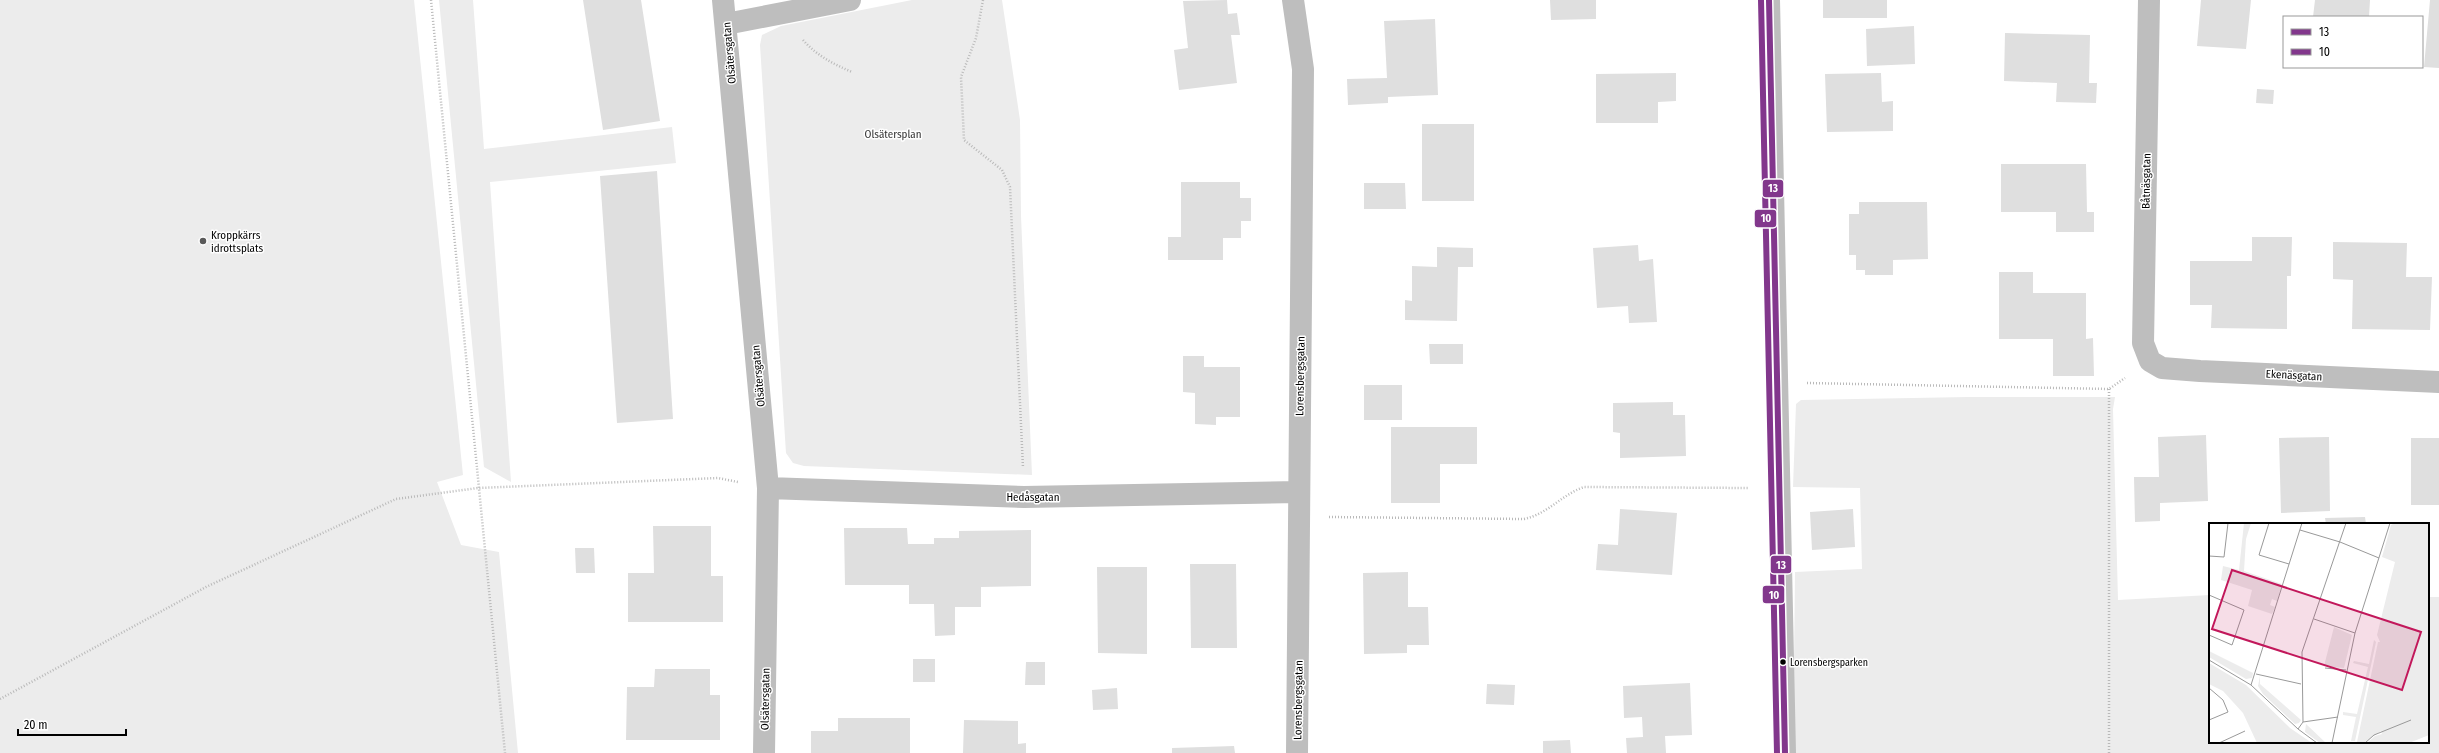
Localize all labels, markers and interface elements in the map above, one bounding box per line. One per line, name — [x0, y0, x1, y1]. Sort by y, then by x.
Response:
legend — [2283, 16, 2423, 68]
street label: Olsätersgatan — [720, 21, 739, 84]
text: 13 — [2319, 25, 2329, 39]
text: 10 — [2319, 45, 2330, 59]
park label: Olsätersplan — [865, 128, 921, 141]
street label: Båtnäsgatan — [2140, 153, 2153, 209]
line badge: 13 — [1762, 179, 1784, 198]
text: 13 — [1768, 182, 1778, 195]
line badge: 10 — [1754, 209, 1777, 228]
text: 10 — [1761, 212, 1771, 225]
place label: Kroppkärrs idrottsplats — [211, 229, 264, 255]
marker: Kroppkärrs idrottsplats — [198, 236, 208, 246]
street label: Lorensbergsgatan — [1293, 336, 1308, 416]
street label: Olsätersgatan — [749, 344, 768, 407]
street label: Ekenäsgatan — [2265, 368, 2323, 383]
street label: Hedåsgatan — [1006, 491, 1060, 504]
inset map — [2209, 523, 2429, 743]
line badge: 13 — [1770, 555, 1792, 574]
text: 13 — [1776, 559, 1786, 572]
line badge: 10 — [1762, 585, 1785, 604]
text: 10 — [1769, 589, 1779, 602]
marker: Lorensbergsparken — [1778, 657, 1788, 667]
place label: Lorensbergsparken — [1790, 657, 1868, 669]
street label: Lorensbergsgatan — [1291, 660, 1306, 740]
street label: Olsätersgatan — [758, 668, 773, 730]
scale bar — [18, 711, 126, 737]
text: 20 m — [24, 718, 48, 732]

